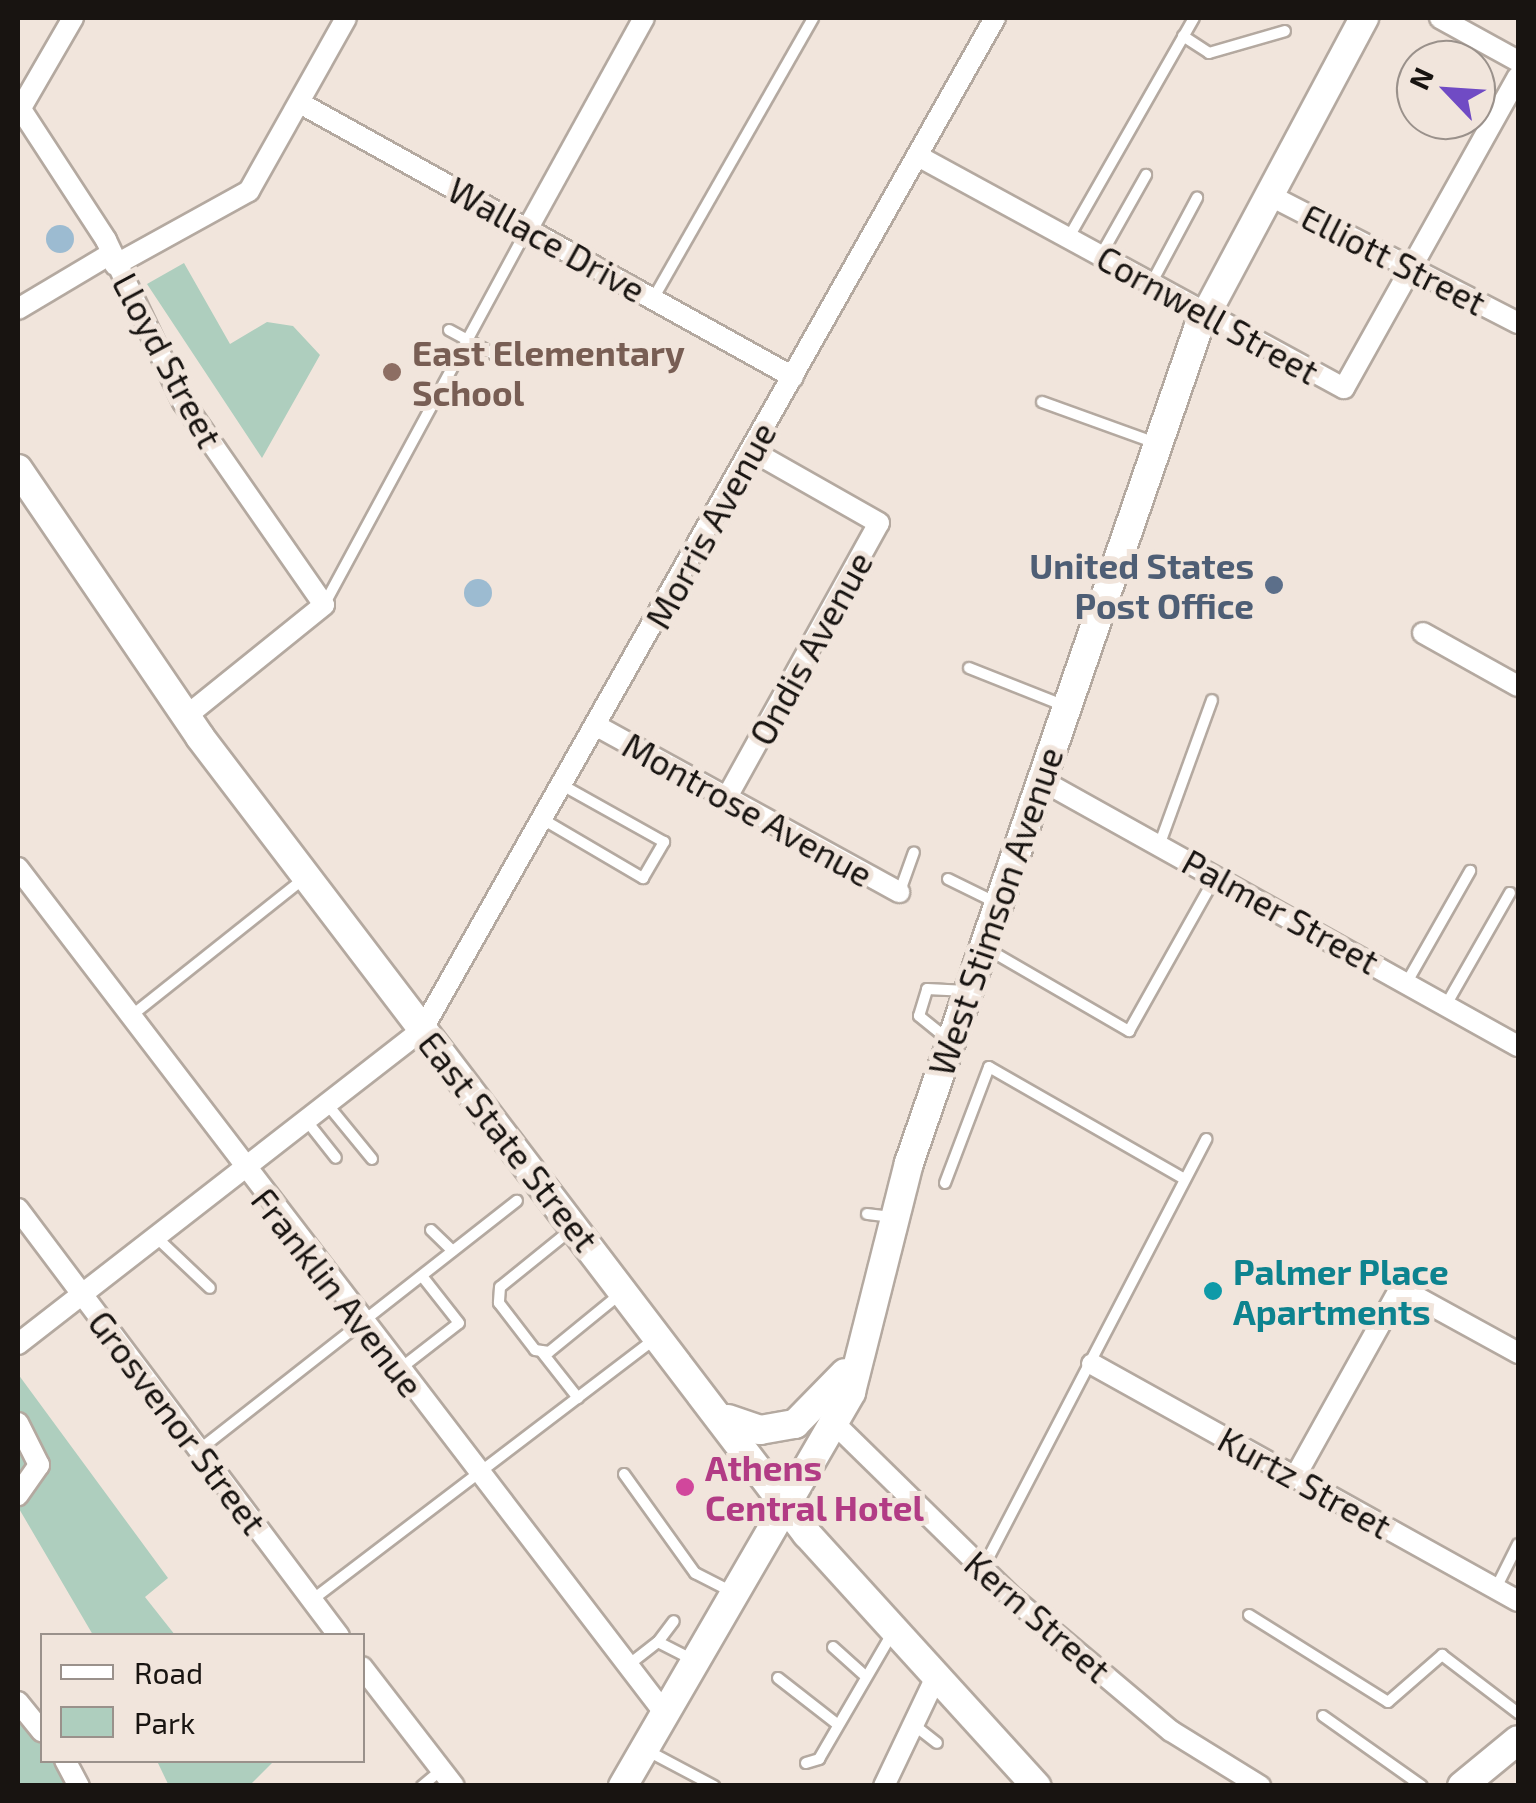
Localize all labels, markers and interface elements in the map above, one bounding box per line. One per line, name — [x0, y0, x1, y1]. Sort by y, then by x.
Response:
north arrow — [1396, 40, 1496, 140]
text: N — [1401, 62, 1440, 95]
street label: Wallace Drive — [441, 168, 653, 310]
street label: Elliott Street — [1295, 195, 1493, 323]
street label: Cornwell Street — [1090, 236, 1326, 392]
street label: Lloyd Street — [105, 266, 231, 454]
place label: East Elementary School — [412, 331, 685, 413]
marker: East Elementary School — [381, 361, 403, 383]
street label: Morris Avenue — [636, 414, 784, 636]
street label: Ondis Avenue — [739, 544, 881, 752]
place label: United States Post Office — [1029, 544, 1254, 626]
marker: United States Post Office — [1263, 574, 1285, 596]
street label: Montrose Avenue — [616, 723, 880, 895]
street label: West Stimson Avenue — [919, 741, 1071, 1081]
street label: Palmer Street — [1175, 840, 1387, 982]
street label: East State Street — [410, 1023, 608, 1259]
street label: Franklin Avenue — [243, 1179, 433, 1405]
place label: Palmer Place Apartments — [1233, 1250, 1449, 1332]
marker: Palmer Place Apartments — [1202, 1280, 1224, 1302]
street label: Grosvenor Street — [80, 1302, 276, 1542]
street label: Kurtz Street — [1211, 1417, 1399, 1547]
place label: Athens Central Hotel — [705, 1446, 925, 1528]
marker: Athens Central Hotel — [674, 1476, 696, 1498]
street label: Kern Street — [957, 1542, 1119, 1690]
legend — [40, 1633, 365, 1763]
text: Road — [134, 1654, 203, 1690]
text: Park — [134, 1704, 195, 1740]

